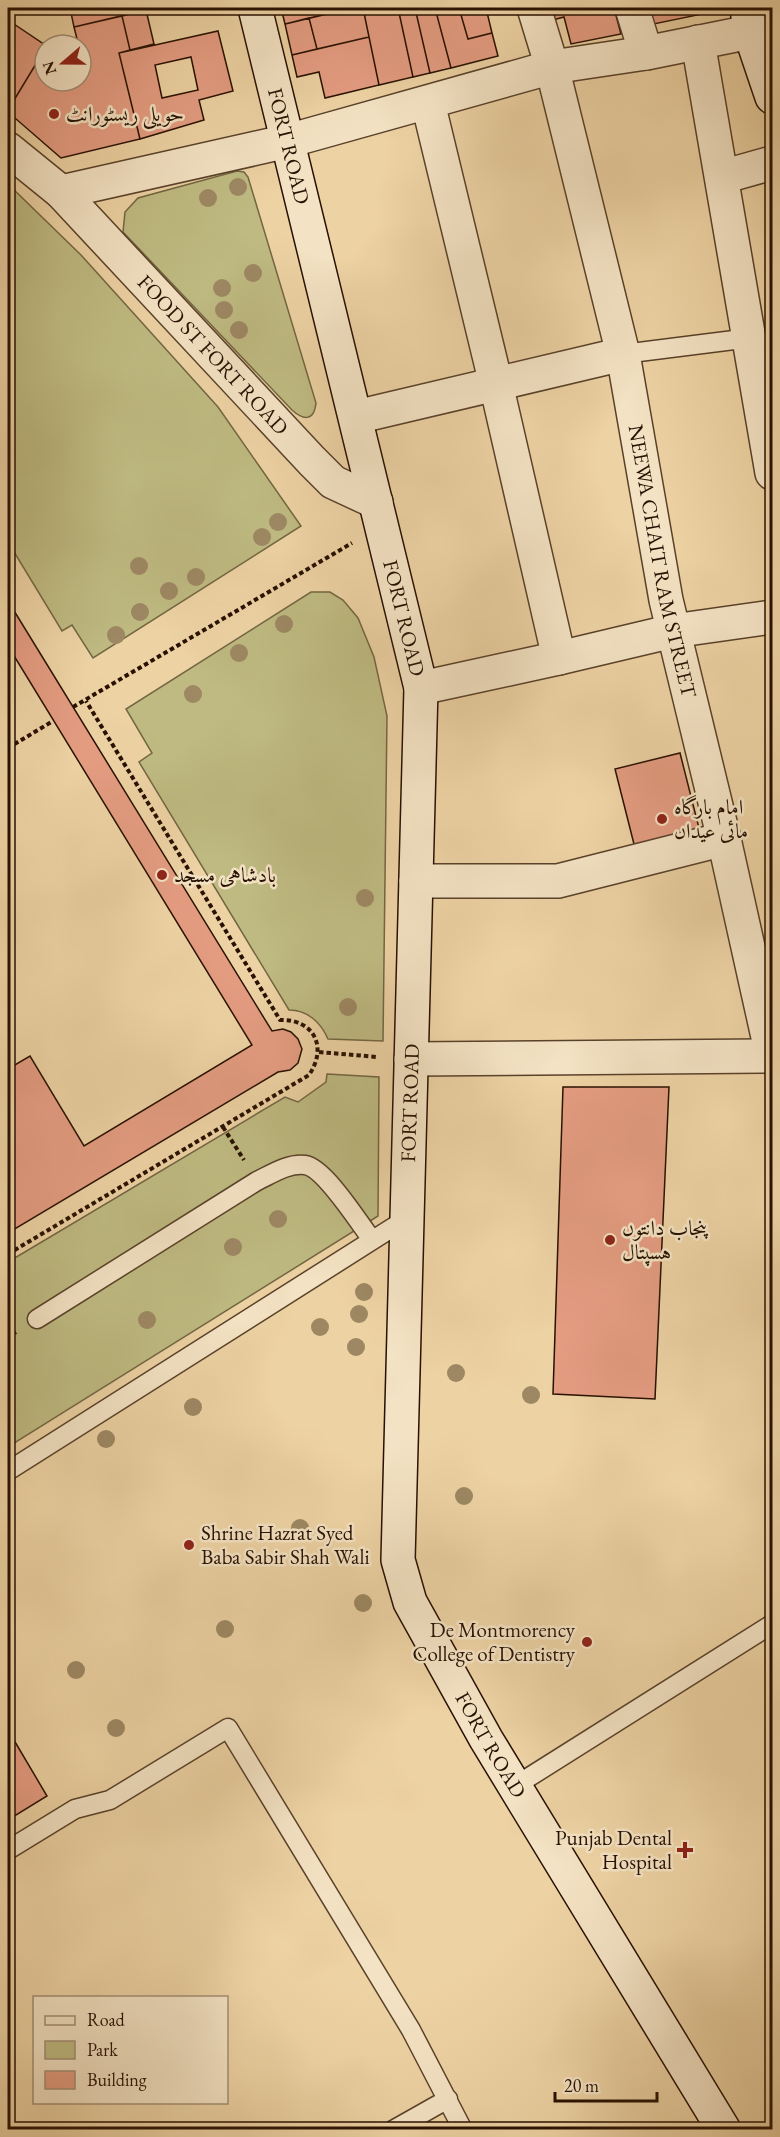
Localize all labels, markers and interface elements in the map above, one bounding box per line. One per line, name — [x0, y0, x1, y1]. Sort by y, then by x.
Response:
north arrow — [33, 33, 93, 93]
text: N — [37, 58, 61, 78]
street label: FORT ROAD — [262, 85, 316, 207]
place label: حویلی ریسٹورانٹ — [66, 100, 184, 130]
marker: حویلی ریسٹورانٹ — [47, 107, 61, 121]
street label: FOOD ST FORT ROAD — [132, 269, 295, 440]
street label: NEEWA CHAIT RAM STREET — [623, 422, 703, 701]
street label: FORT ROAD — [377, 557, 432, 679]
place label: امام بارگاہ مائی عیداں — [674, 793, 748, 844]
marker: امام بارگاہ مائی عیداں — [655, 812, 669, 826]
place label: بادشاہی مسجد — [174, 861, 276, 888]
marker: بادشاہی مسجد — [155, 868, 169, 882]
street label: FORT ROAD — [394, 1043, 425, 1163]
place label: پنجاب دانتوں ہسپتال — [622, 1214, 709, 1267]
marker: پنجاب دانتوں ہسپتال — [603, 1233, 617, 1247]
place label: Shrine Hazrat Syed Baba Sabir Shah Wali — [201, 1519, 370, 1570]
marker: Shrine Hazrat Syed Baba Sabir Shah Wali — [182, 1538, 196, 1552]
place label: De Montmorency College of Dentistry — [413, 1616, 576, 1667]
marker: De Montmorency College of Dentistry — [580, 1635, 594, 1649]
street label: FORT ROAD — [449, 1687, 533, 1803]
place label: Punjab Dental Hospital — [555, 1824, 672, 1875]
marker: Punjab Dental Hospital — [676, 1841, 694, 1859]
legend — [33, 1996, 228, 2104]
text: Road — [87, 2008, 126, 2031]
text: Park — [87, 2038, 118, 2061]
scale bar — [555, 2065, 657, 2103]
text: Building — [87, 2068, 147, 2091]
text: 20 m — [564, 2074, 599, 2097]

